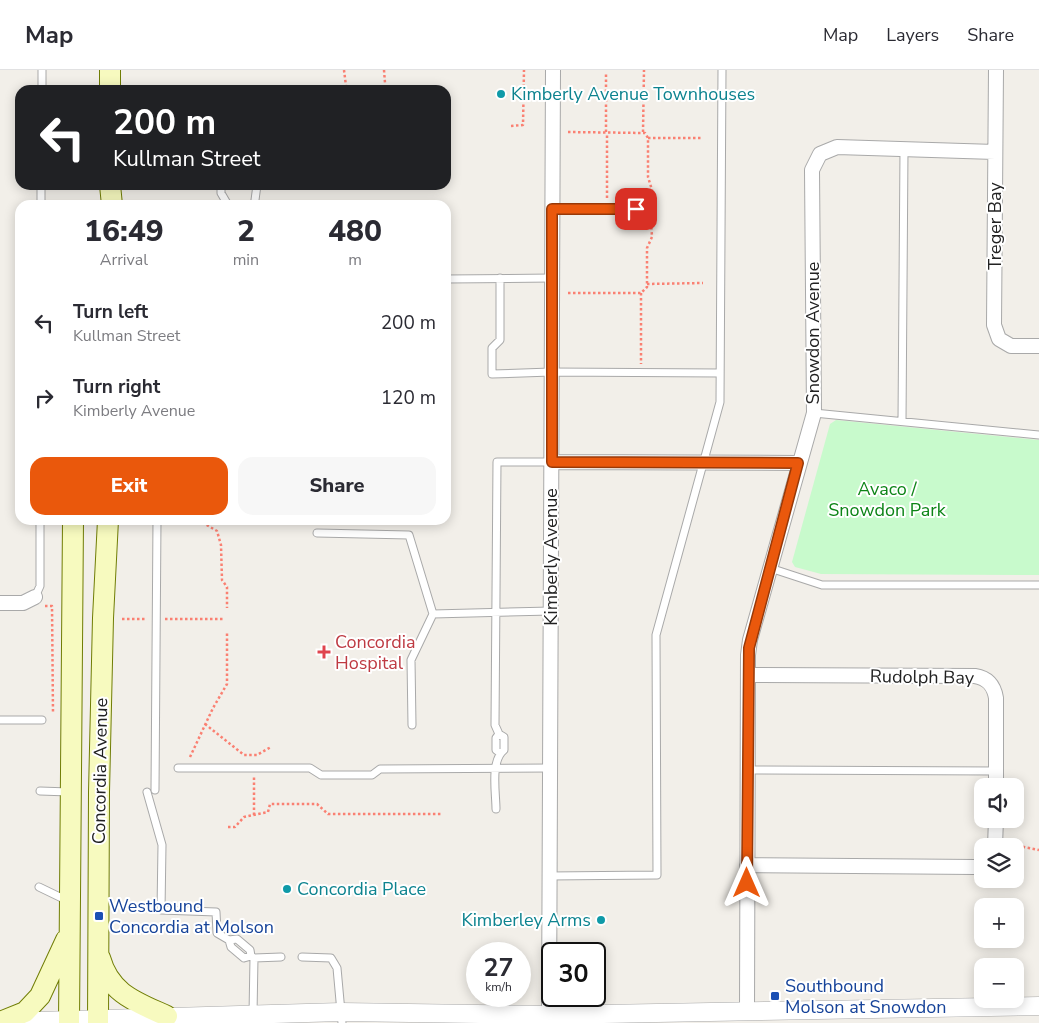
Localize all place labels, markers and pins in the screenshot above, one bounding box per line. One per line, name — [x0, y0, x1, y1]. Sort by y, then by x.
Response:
place label: Kimberly Avenue Townhouses — [511, 82, 755, 106]
marker: Kimberly Avenue Townhouses — [495, 88, 507, 100]
pin — [615, 188, 657, 230]
place label: Concordia Hospital — [335, 630, 415, 675]
marker: Concordia Hospital — [317, 645, 331, 659]
place label: Concordia Place — [297, 877, 426, 901]
marker: Concordia Place — [281, 883, 293, 895]
place label: Westbound Concordia at Molson — [109, 894, 274, 939]
place label: Kimberley Arms — [461, 908, 591, 932]
marker: Westbound Concordia at Molson — [93, 910, 105, 922]
marker: Kimberley Arms — [595, 914, 607, 926]
place label: Southbound Molson at Snowdon — [785, 974, 947, 1019]
marker: Southbound Molson at Snowdon — [769, 990, 781, 1002]

